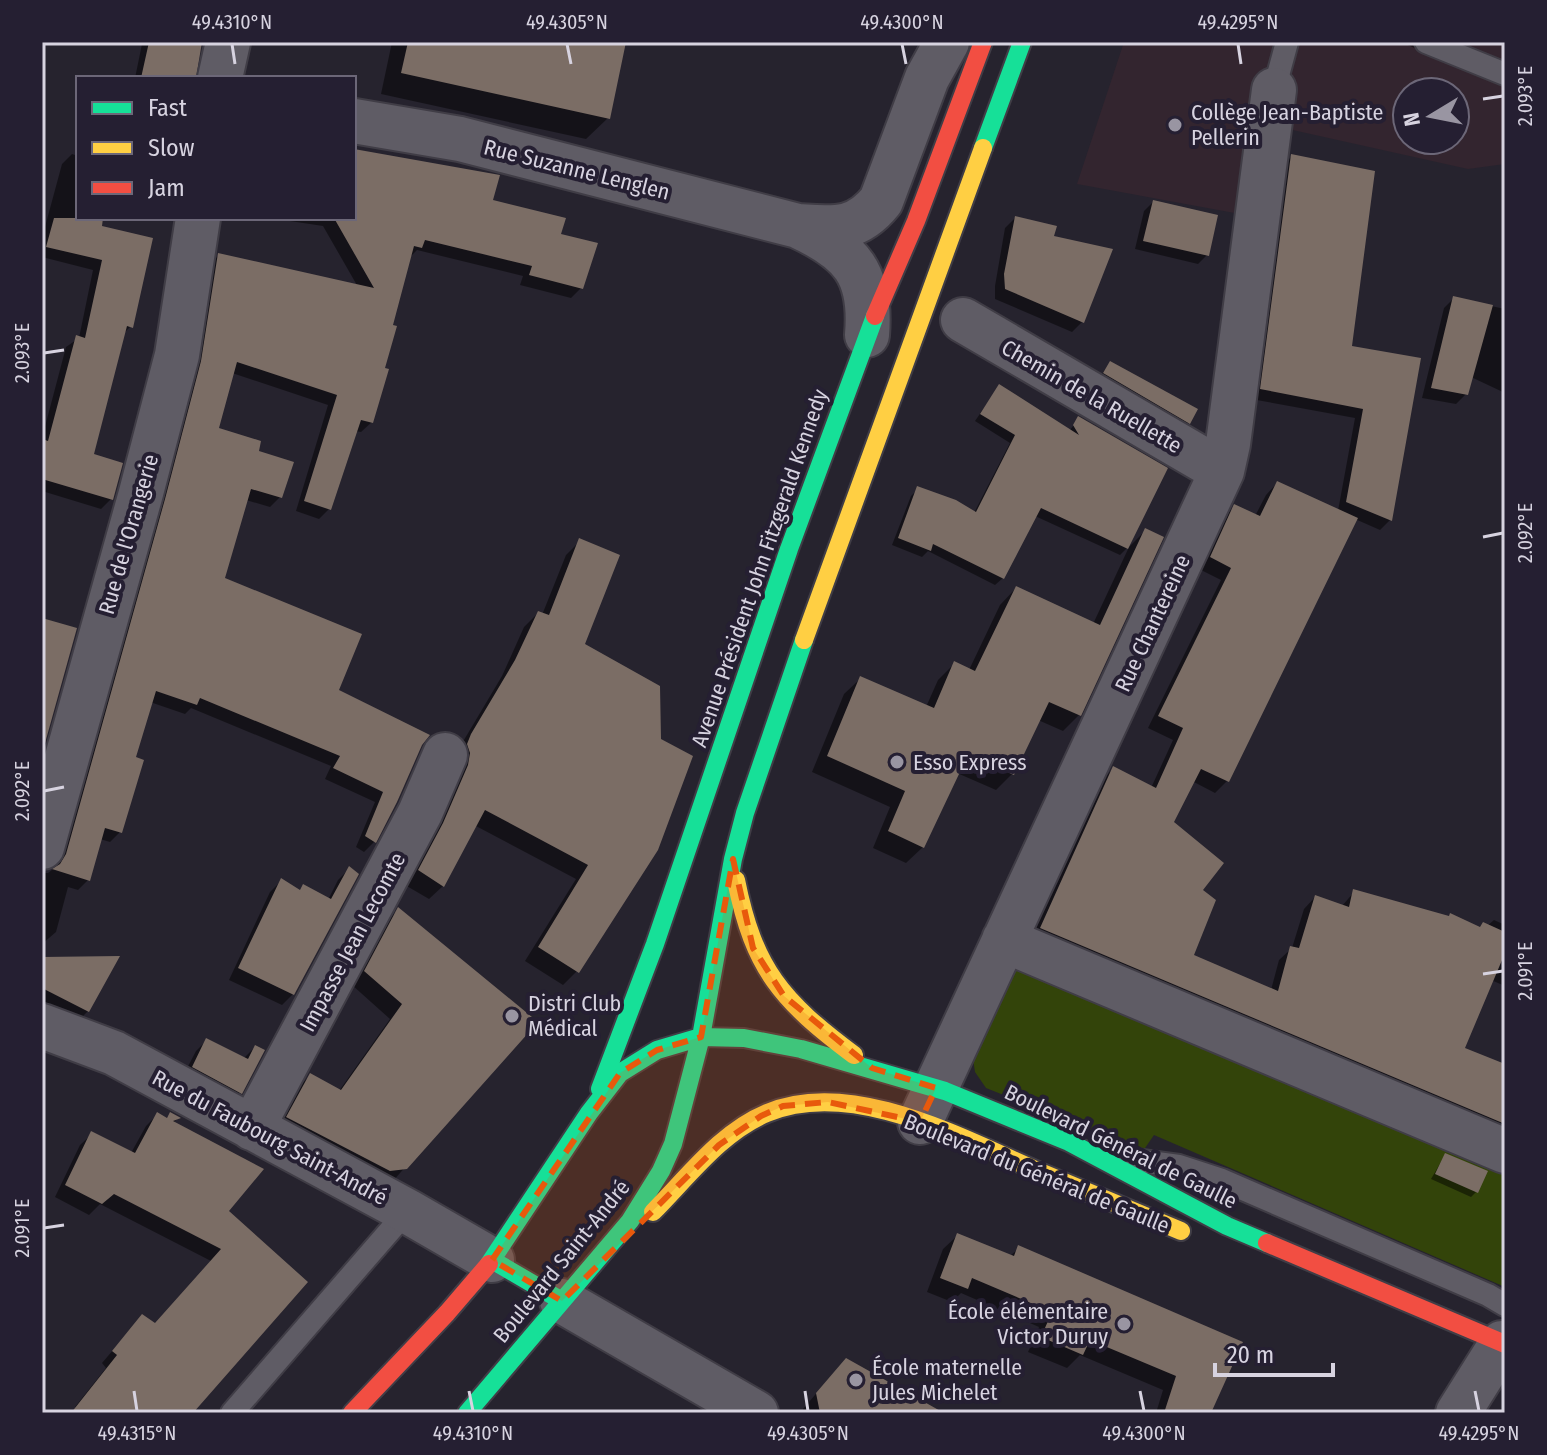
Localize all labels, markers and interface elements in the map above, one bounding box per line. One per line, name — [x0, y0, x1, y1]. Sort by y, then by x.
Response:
text: 49.4310°N — [192, 10, 272, 34]
text: 49.4305°N — [526, 10, 608, 34]
text: 49.4300°N — [860, 10, 944, 34]
text: 49.4295°N — [1198, 10, 1278, 34]
text: 2.093°E — [1513, 66, 1537, 126]
legend — [76, 76, 356, 220]
north arrow — [1391, 76, 1471, 156]
text: Fast — [148, 94, 187, 122]
place label: Collège Jean-Baptiste Pellerin — [1191, 99, 1383, 151]
text: N — [1397, 111, 1426, 128]
marker: Collège Jean-Baptiste Pellerin — [1166, 116, 1184, 134]
street label: Rue Suzanne Lenglen — [481, 133, 673, 206]
text: Slow — [148, 134, 195, 162]
text: Jam — [148, 174, 185, 202]
text: 2.093°E — [10, 323, 34, 383]
street label: Chemin de la Ruellette — [997, 334, 1187, 459]
street label: Avenue Président John Fitzgerald Kennedy — [685, 385, 834, 751]
street label: Rue de l'Orangerie — [93, 451, 164, 617]
text: 2.092°E — [1513, 503, 1537, 563]
street label: Rue Chantereine — [1109, 550, 1196, 696]
place label: Esso Express — [913, 749, 1027, 776]
marker: Esso Express — [888, 753, 906, 771]
text: 2.092°E — [10, 761, 34, 821]
street label: Impasse Jean Lecomte — [294, 848, 411, 1036]
text: 2.091°E — [1513, 941, 1537, 1001]
place label: Distri Club Médical — [528, 990, 621, 1042]
marker: Distri Club Médical — [503, 1007, 521, 1025]
street label: Rue du Faubourg Saint-André — [148, 1064, 392, 1211]
street label: Boulevard Général de Gaulle — [1000, 1078, 1241, 1215]
street label: Boulevard du Général de Gaulle — [900, 1108, 1173, 1239]
street label: Boulevard Saint-André — [487, 1174, 635, 1348]
text: 2.091°E — [10, 1198, 34, 1258]
place label: École élémentaire Victor Duruy — [948, 1298, 1108, 1350]
marker: École élémentaire Victor Duruy — [1115, 1315, 1133, 1333]
scale bar — [1215, 1327, 1333, 1377]
text: 20 m — [1227, 1341, 1274, 1369]
place label: École maternelle Jules Michelet — [872, 1354, 1022, 1406]
marker: École maternelle Jules Michelet — [847, 1371, 865, 1389]
text: 49.4315°N — [98, 1421, 176, 1445]
text: 49.4310°N — [433, 1421, 513, 1445]
text: 49.4305°N — [767, 1421, 849, 1445]
text: 49.4300°N — [1102, 1421, 1186, 1445]
text: 49.4295°N — [1439, 1421, 1519, 1445]

